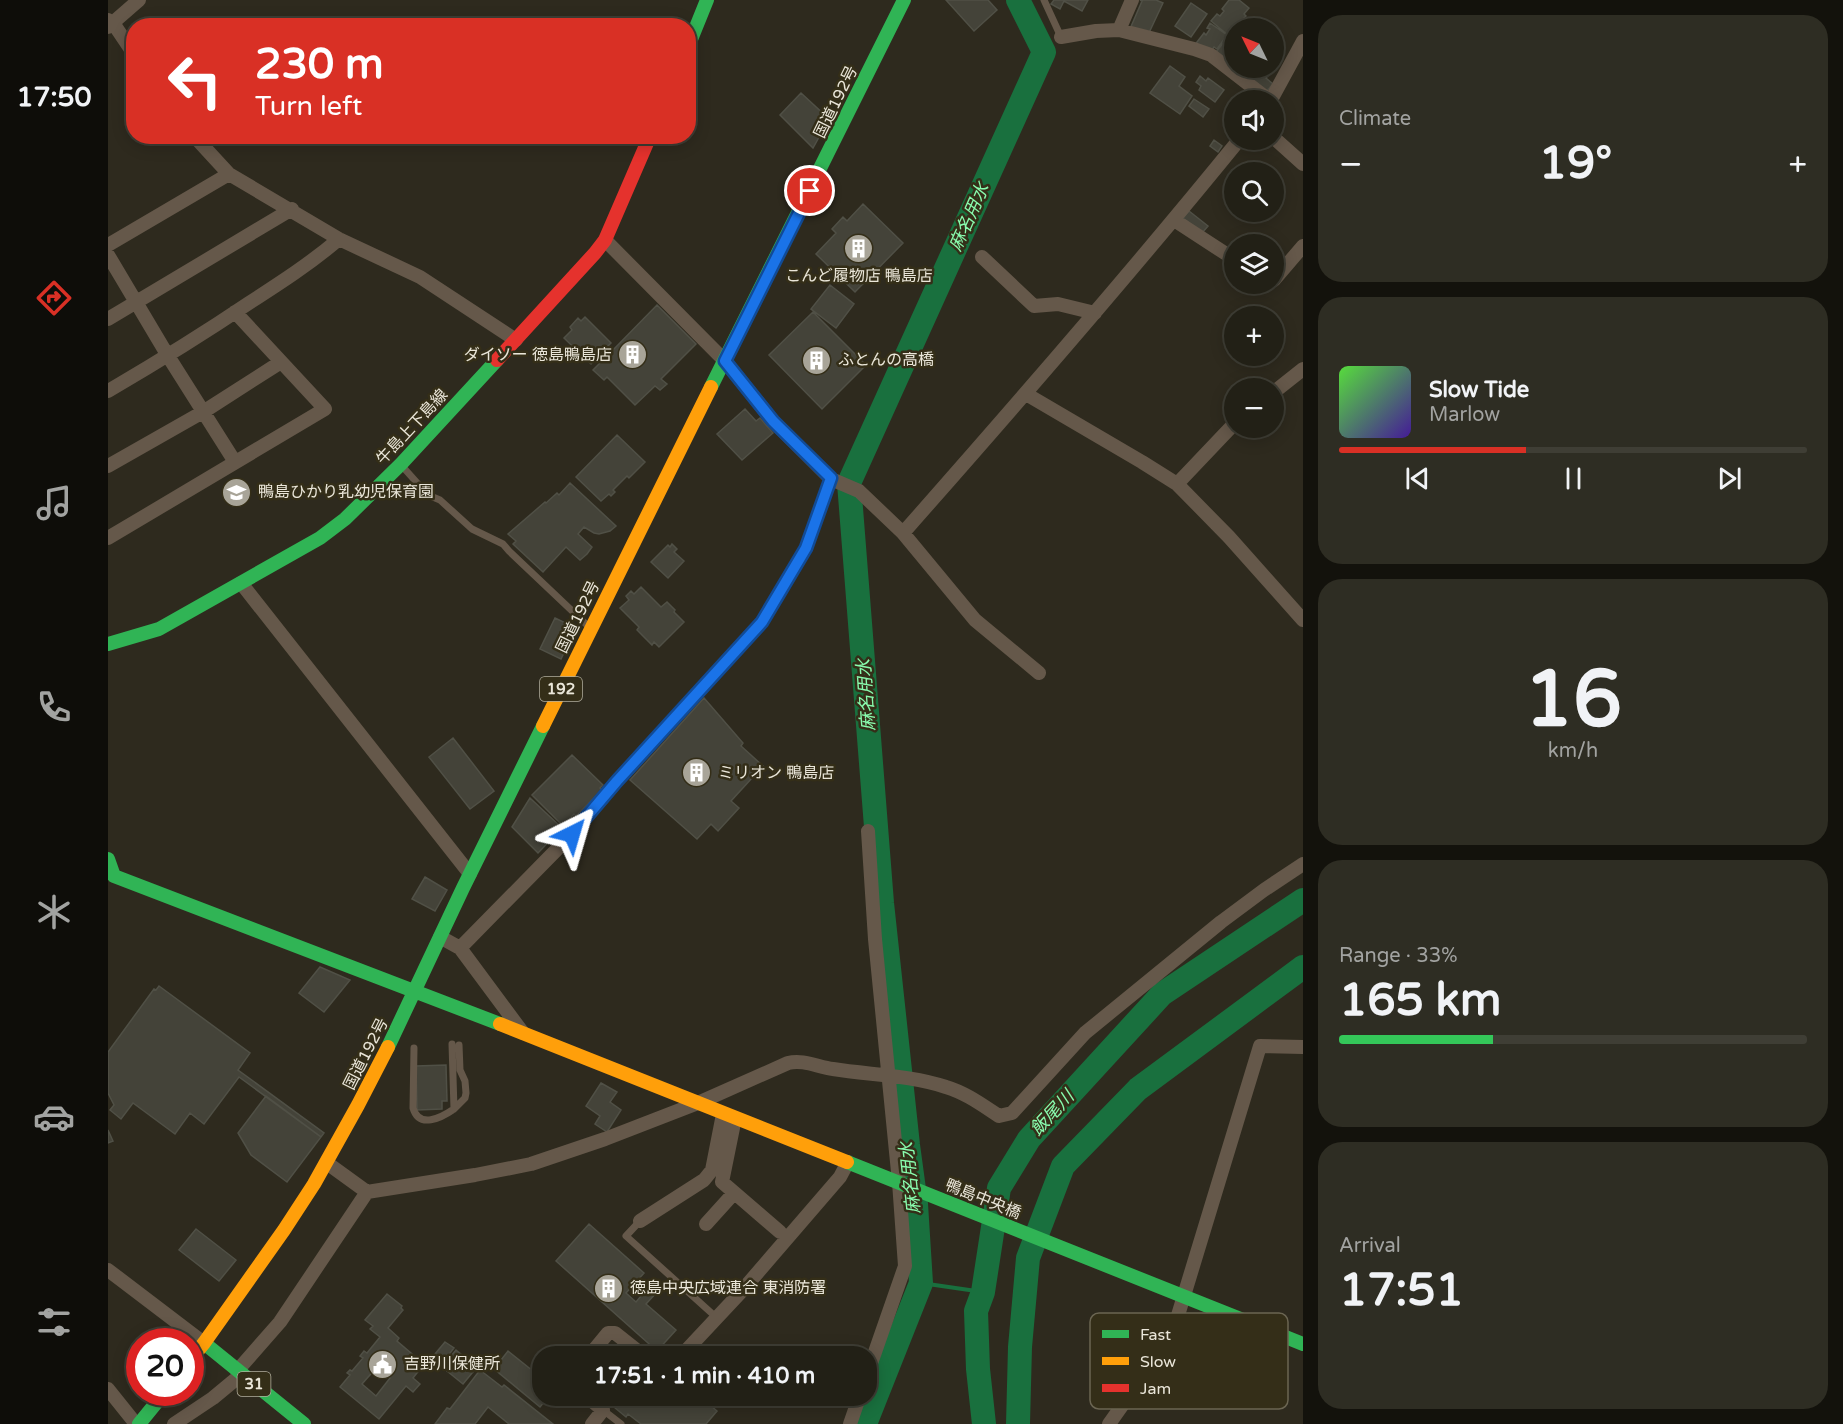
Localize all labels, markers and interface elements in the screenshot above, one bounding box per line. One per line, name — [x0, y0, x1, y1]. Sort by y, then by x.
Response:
north arrow — [1224, 18, 1284, 78]
map controls — [1224, 18, 1284, 438]
text: 230 m — [255, 39, 384, 90]
icon: left — [156, 42, 234, 120]
street label: 国道192号 — [810, 62, 862, 142]
text: 17:50 — [17, 81, 91, 114]
text: Turn left — [255, 90, 362, 123]
button: sound — [1224, 90, 1284, 150]
text: Climate — [1339, 107, 1411, 131]
text: 19° — [1539, 137, 1612, 191]
text: − — [1339, 145, 1363, 184]
text: + — [1788, 145, 1807, 184]
button: search — [1224, 162, 1284, 222]
pin — [784, 165, 835, 216]
icon: arrive — [793, 174, 826, 207]
water label: 麻名用水 — [944, 178, 995, 254]
building icon: こんど履物店 鴨島店 — [843, 232, 875, 264]
button: layers — [1224, 234, 1284, 294]
place label: こんど履物店 鴨島店 — [785, 266, 933, 286]
icon: directions — [33, 277, 75, 319]
button: + — [1224, 306, 1284, 366]
building icon: ダイソー 徳島鴨島店 — [617, 339, 649, 371]
building icon: ふとんの高橋 — [801, 344, 833, 376]
place label: ダイソー 徳島鴨島店 — [464, 345, 612, 365]
place label: ふとんの高橋 — [838, 350, 934, 370]
text: Slow Tide — [1429, 377, 1529, 403]
button: − — [1224, 378, 1284, 438]
street label: 牛島上下島線 — [372, 385, 452, 469]
text: Marlow — [1429, 403, 1500, 427]
icon: previous — [1401, 462, 1434, 495]
icon: pause — [1557, 462, 1590, 495]
icon: next — [1713, 462, 1746, 495]
school or university icon: 鴨島ひかり乳幼児保育園 — [221, 476, 253, 508]
icon: music — [33, 482, 75, 524]
place label: 鴨島ひかり乳幼児保育園 — [258, 482, 434, 502]
street label: 国道192号 — [552, 577, 604, 657]
text: 16 — [1524, 653, 1622, 747]
water label: 麻名用水 — [852, 656, 879, 732]
road number: 192 — [540, 677, 582, 701]
icon: phone — [33, 686, 75, 728]
text: km/h — [1548, 739, 1598, 763]
building icon: ミリオン 鴨島店 — [681, 757, 713, 789]
place label: ミリオン 鴨島店 — [718, 763, 834, 783]
position arrow — [540, 802, 604, 866]
icon: climate — [33, 891, 75, 933]
text: Range · 33% — [1339, 944, 1458, 968]
text: 165 km — [1339, 974, 1501, 1028]
street label: 国道192号 — [339, 1015, 393, 1093]
water label: 飯尾川 — [1026, 1084, 1080, 1140]
icon: car — [33, 1096, 75, 1138]
water label: 麻名用水 — [895, 1139, 925, 1215]
street label: 鴨島中央橋 — [942, 1175, 1024, 1223]
text: Arrival — [1339, 1234, 1401, 1258]
text: 17:51 — [1339, 1264, 1464, 1318]
building icon: 徳島中央広域連合 東消防署 — [593, 1272, 625, 1304]
place label: 徳島中央広域連合 東消防署 — [630, 1278, 826, 1298]
icon: filters — [33, 1301, 75, 1343]
legend — [1090, 1313, 1288, 1409]
text: Fast — [1140, 1325, 1171, 1345]
speed limit sign: 20 — [126, 1328, 204, 1406]
public building icon: 吉野川保健所 — [367, 1348, 399, 1380]
text: Slow — [1140, 1352, 1176, 1372]
place label: 吉野川保健所 — [404, 1354, 500, 1374]
text: 17:51 · 1 min · 410 m — [594, 1363, 815, 1389]
road number: 31 — [238, 1372, 270, 1396]
text: Jam — [1140, 1379, 1171, 1399]

